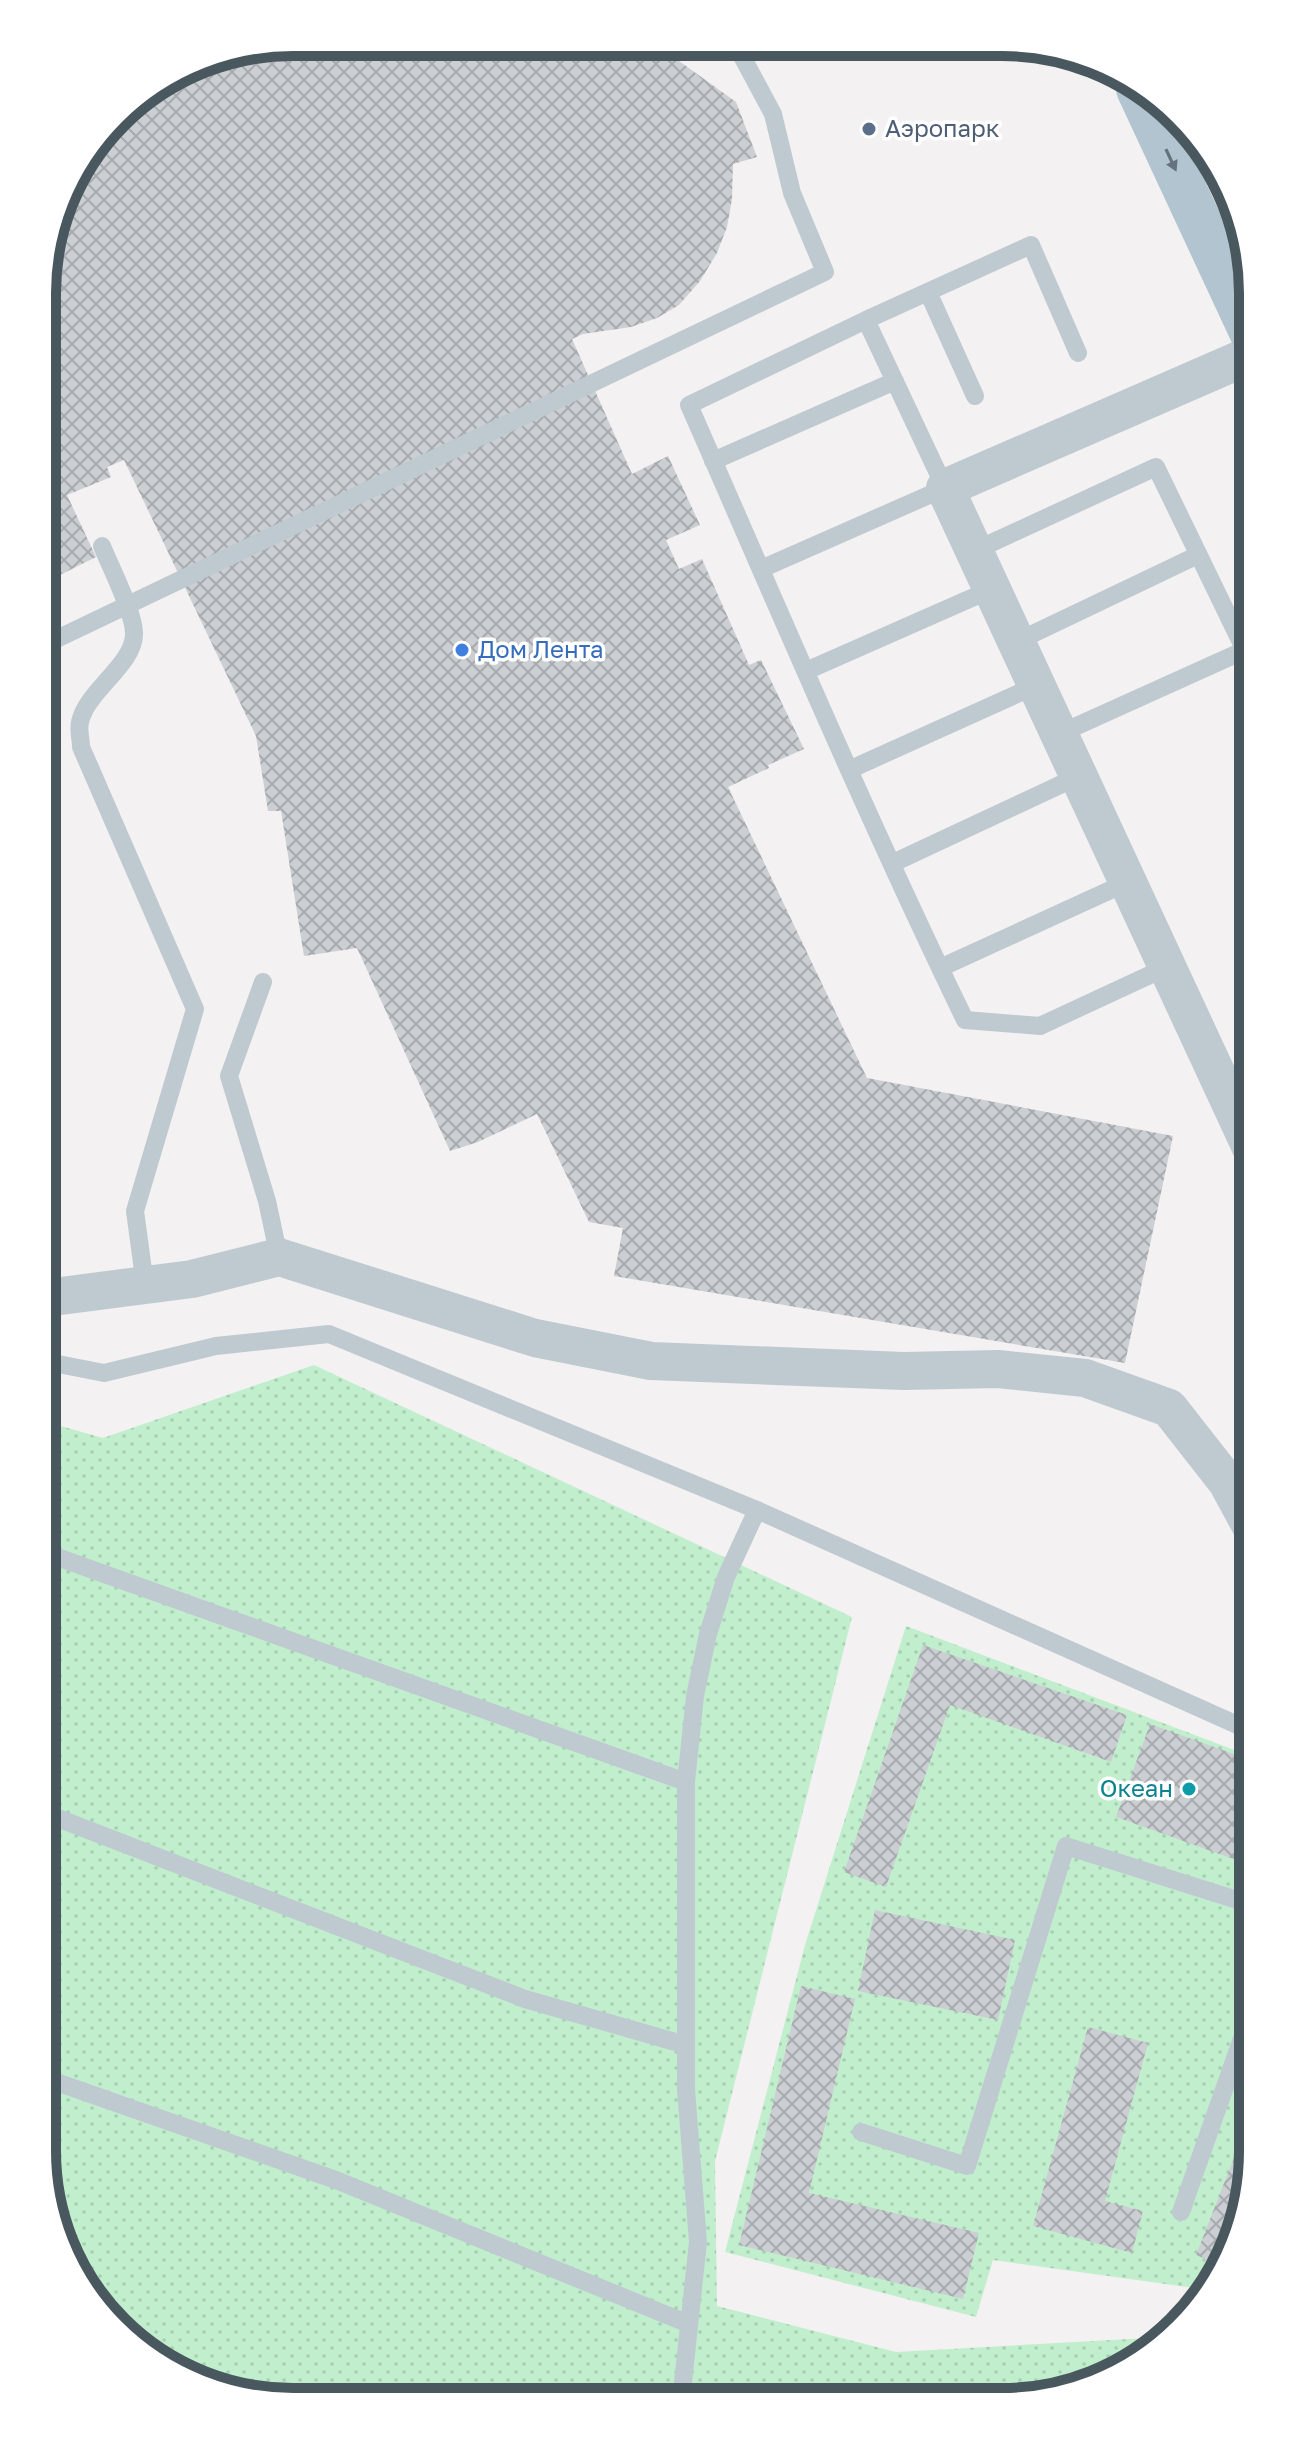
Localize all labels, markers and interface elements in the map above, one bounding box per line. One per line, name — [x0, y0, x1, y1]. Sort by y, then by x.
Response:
place label: Аэропарк — [885, 113, 1000, 142]
marker: Аэропарк — [860, 120, 878, 138]
one-way arrow — [1164, 148, 1178, 172]
place label: Дом Лента — [478, 634, 604, 663]
marker: Дом Лента — [453, 641, 471, 659]
place label: Океан — [1100, 1773, 1173, 1802]
marker: Океан — [1180, 1780, 1198, 1798]

